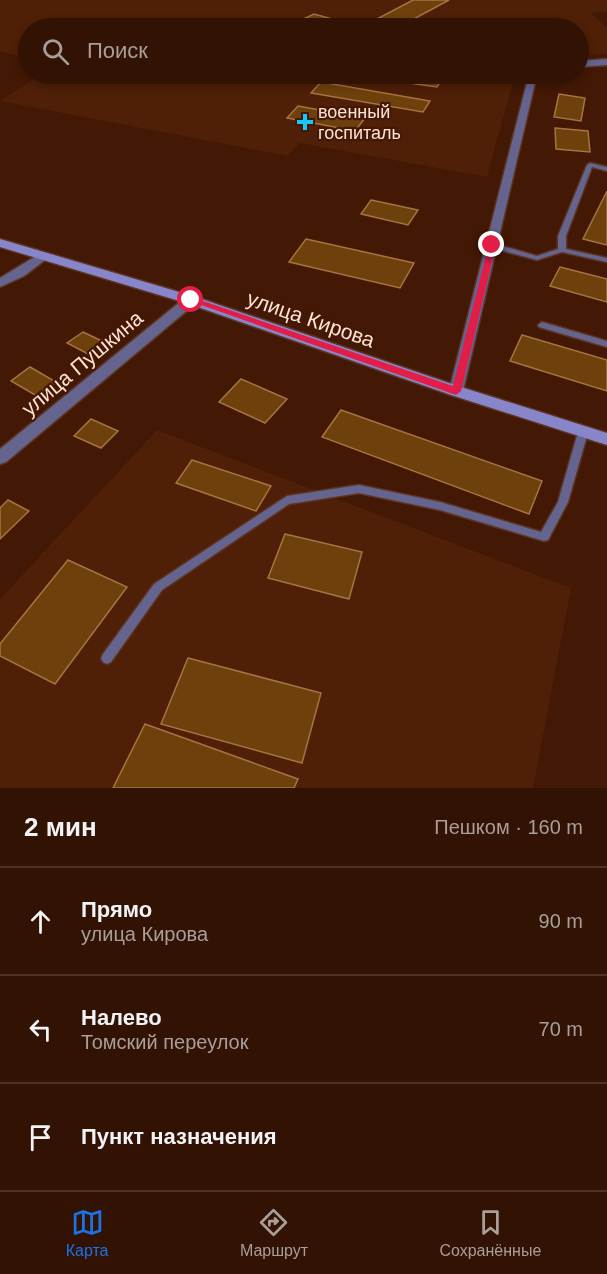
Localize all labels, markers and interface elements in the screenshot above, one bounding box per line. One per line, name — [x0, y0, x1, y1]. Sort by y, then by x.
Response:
search box — [18, 18, 589, 84]
icon: search — [39, 35, 72, 68]
text: Поиск — [87, 38, 148, 63]
place label: военный госпиталь — [318, 102, 401, 143]
marker: военный госпиталь — [296, 113, 314, 131]
route end — [478, 231, 504, 257]
route start — [177, 286, 203, 312]
street label: улица Кирова — [244, 286, 378, 352]
street label: улица Пушкина — [17, 306, 147, 420]
text: 2 мин — [24, 812, 97, 842]
text: Пешком · 160 m — [434, 816, 583, 838]
text: Прямо — [81, 897, 152, 922]
icon: ahead — [24, 905, 57, 938]
text: 90 m — [539, 910, 583, 932]
text: улица Кирова — [81, 923, 208, 945]
text: Налево — [81, 1005, 162, 1030]
icon: left — [24, 1013, 57, 1046]
text: 70 m — [539, 1018, 583, 1040]
text: Томский переулок — [81, 1031, 248, 1053]
icon: arrive — [24, 1121, 57, 1154]
text: Пункт назначения — [81, 1124, 277, 1149]
tab: Карта — [66, 1206, 109, 1260]
tab: Маршрут — [240, 1206, 308, 1260]
tab: Сохранённые — [439, 1206, 541, 1260]

